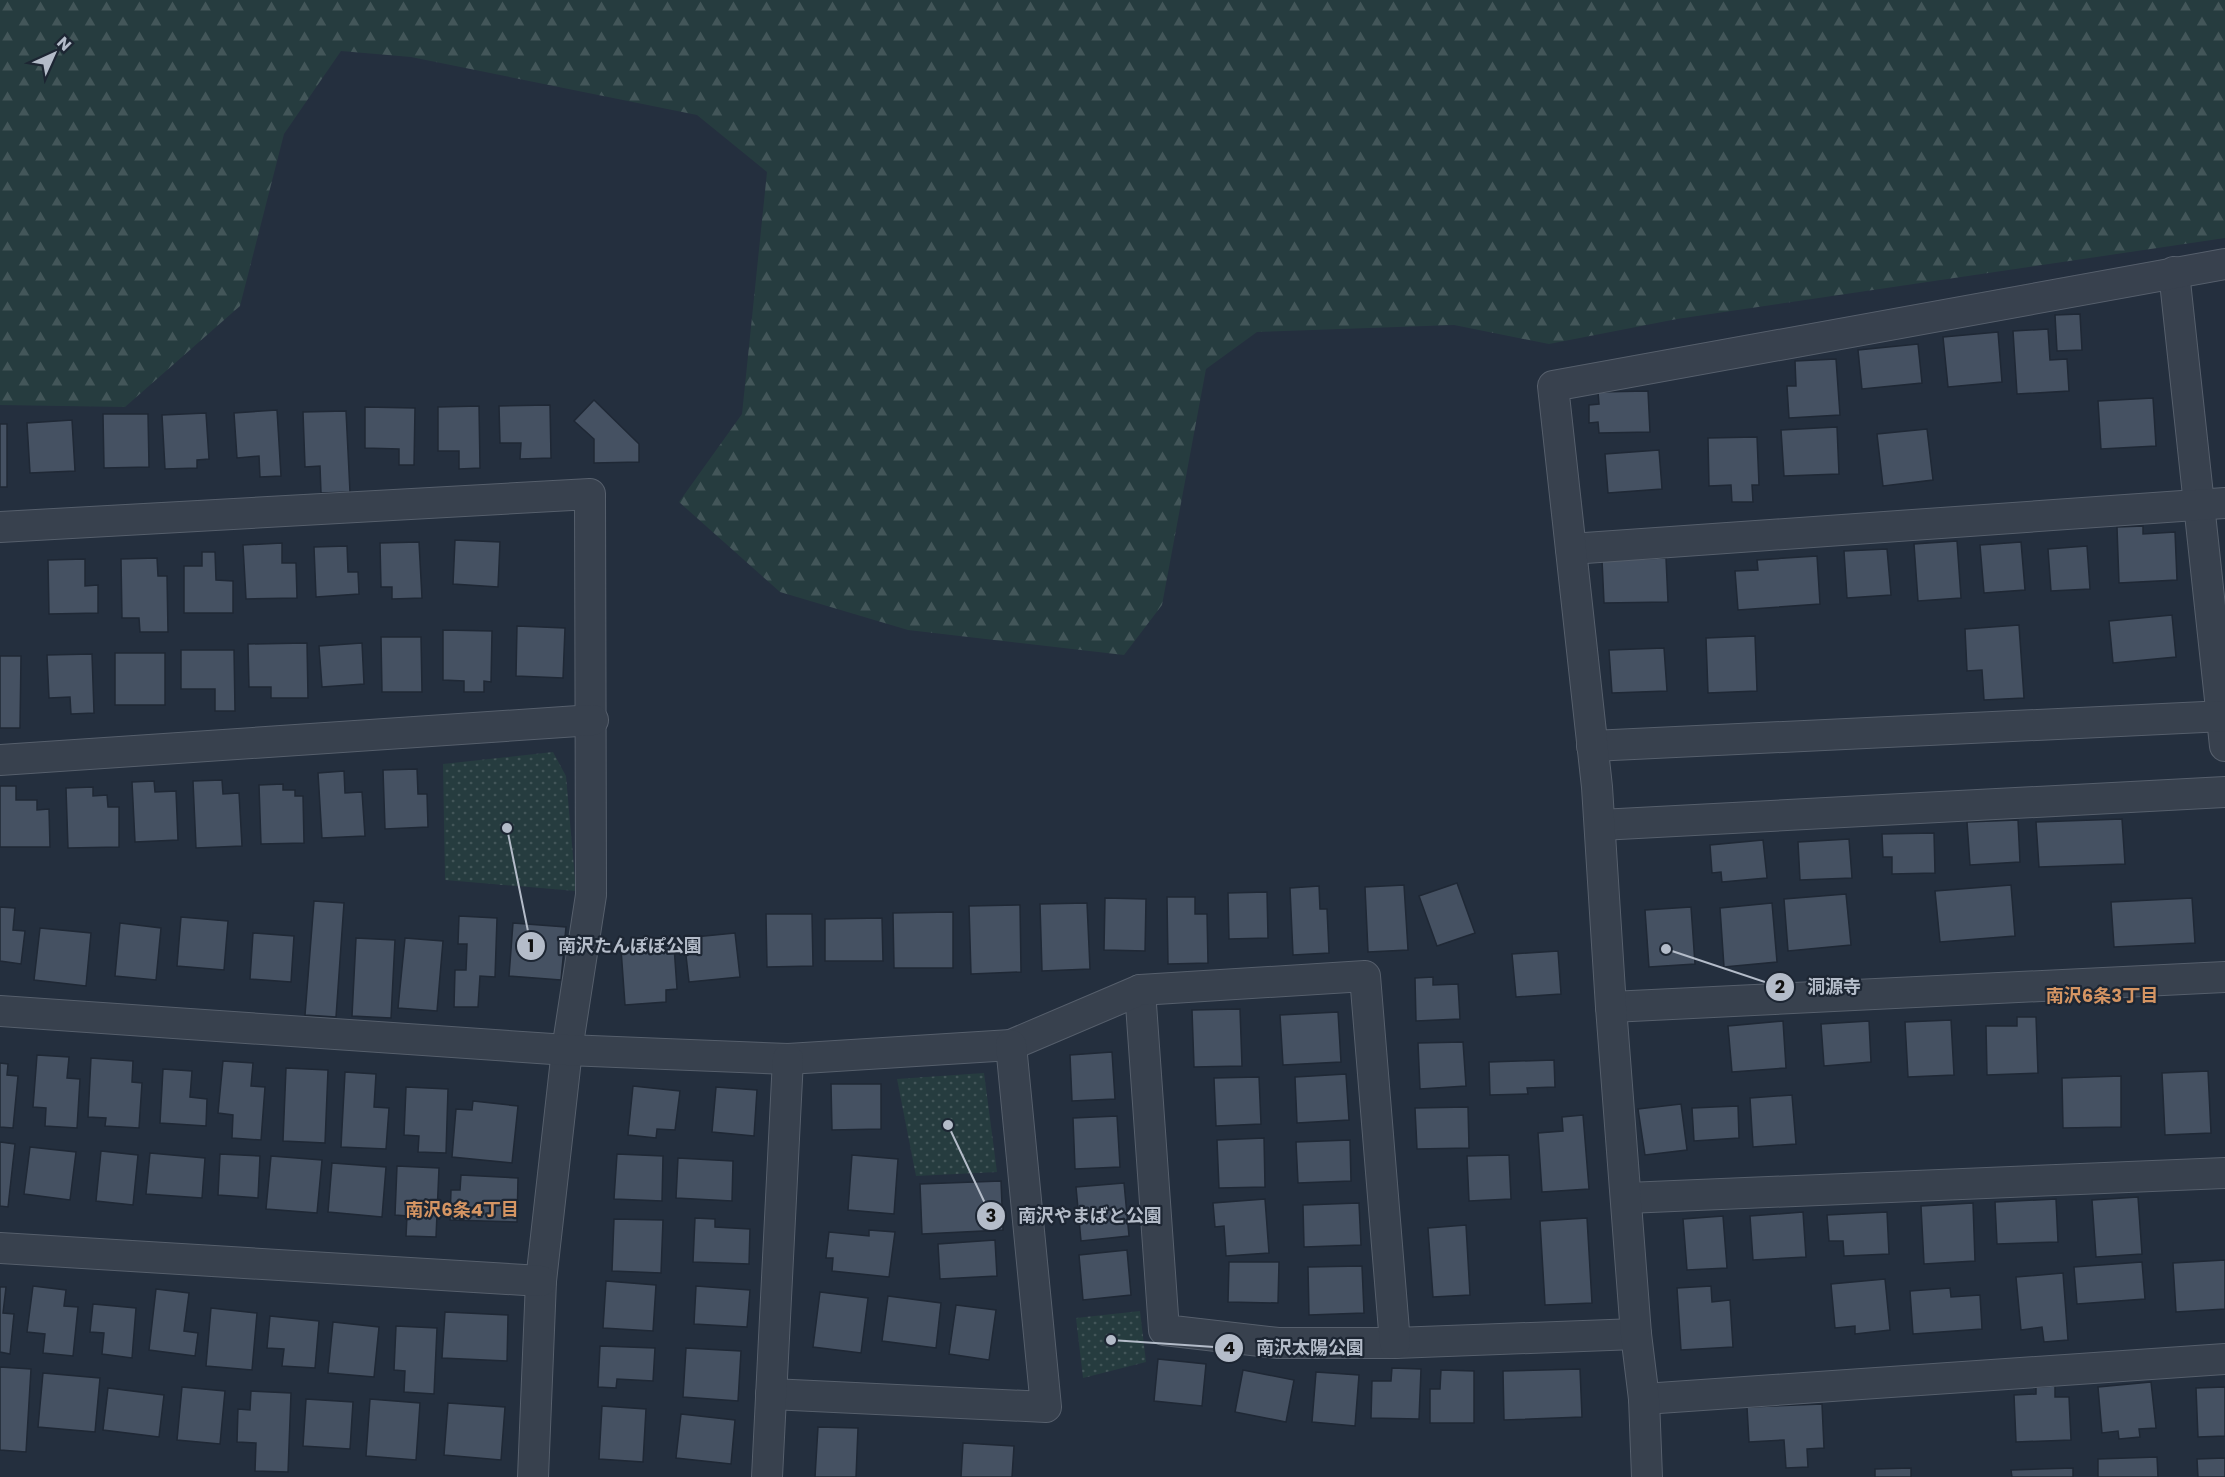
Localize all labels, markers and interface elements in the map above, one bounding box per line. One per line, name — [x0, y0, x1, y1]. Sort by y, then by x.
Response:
north arrow — [24, 24, 84, 84]
text: N — [52, 31, 77, 56]
callout: 南沢たんぽぽ公園 — [516, 928, 714, 964]
text: 1 — [528, 933, 534, 958]
text: 南沢たんぽぽ公園 — [558, 933, 702, 958]
callout: 洞源寺 — [1765, 969, 1873, 1005]
text: 2 — [1775, 974, 1785, 999]
text: 洞源寺 — [1807, 974, 1861, 999]
district label: 南沢6条3丁目 — [2046, 983, 2158, 1008]
district label: 南沢6条4丁目 — [405, 1197, 519, 1222]
callout: 南沢やまばと公園 — [976, 1198, 1174, 1234]
text: 3 — [986, 1203, 996, 1228]
text: 南沢やまばと公園 — [1018, 1203, 1162, 1228]
callout: 南沢太陽公園 — [1214, 1330, 1376, 1366]
text: 4 — [1223, 1335, 1235, 1360]
text: 南沢太陽公園 — [1256, 1335, 1364, 1360]

